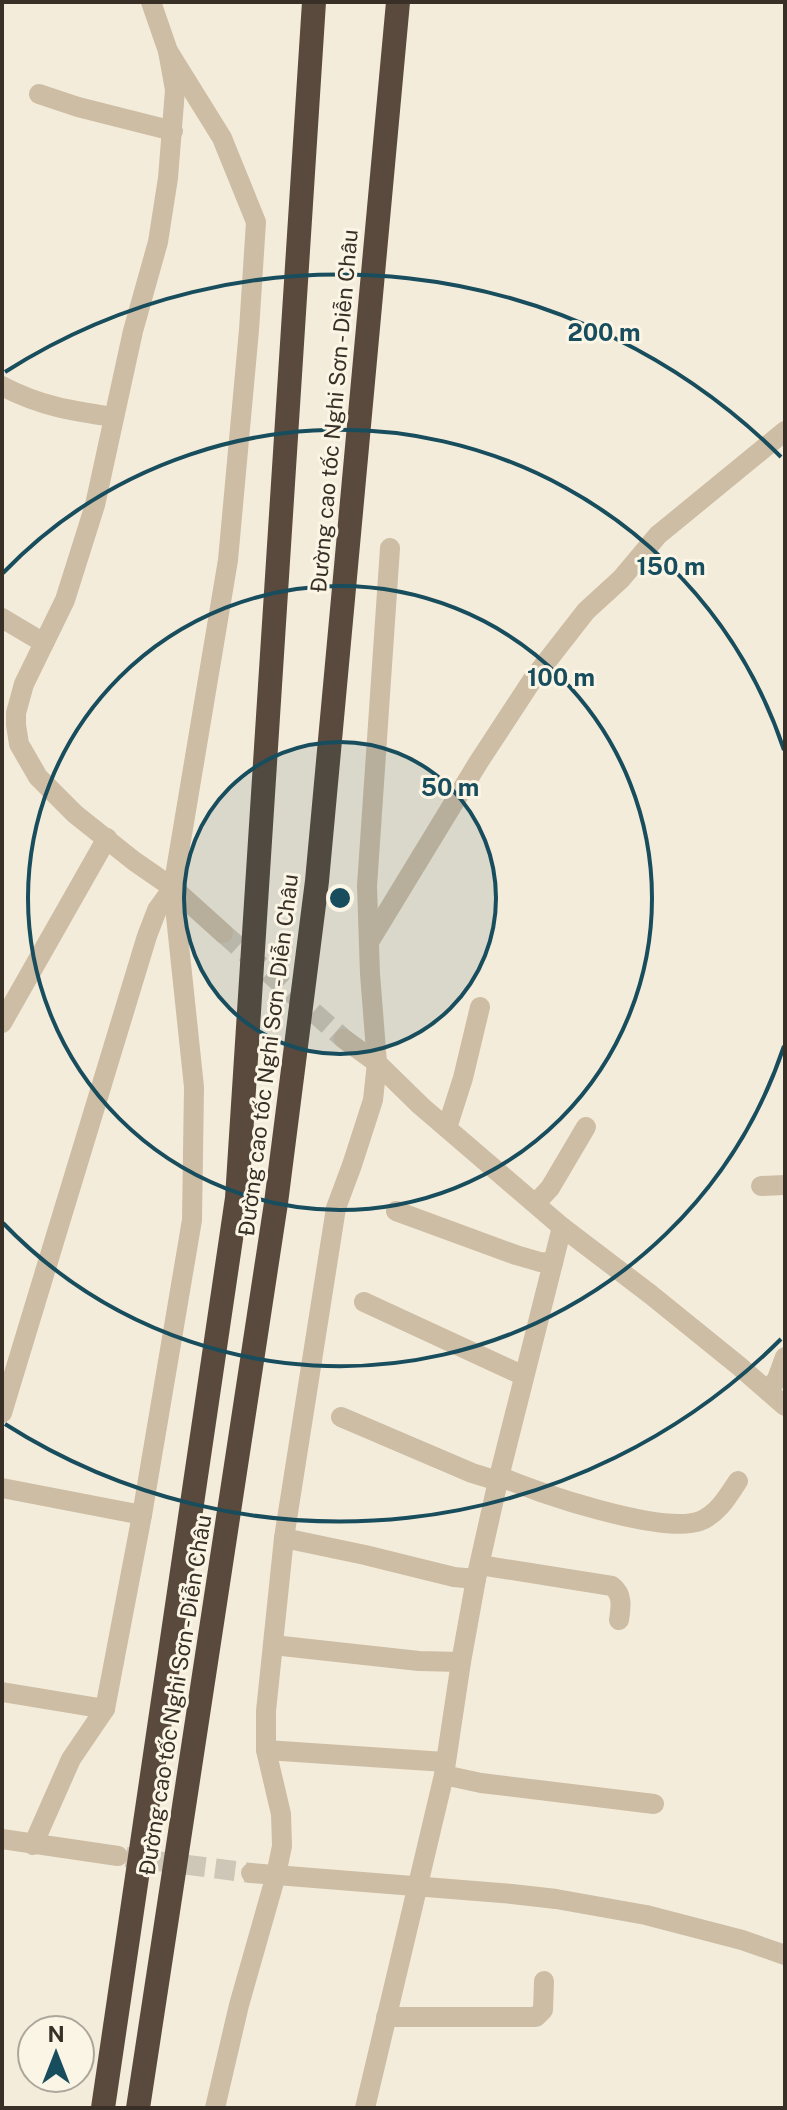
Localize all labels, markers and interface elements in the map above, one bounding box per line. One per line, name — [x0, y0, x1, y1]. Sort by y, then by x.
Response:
street label: Đường cao tốc Nghi Sơn - Diễn Châu — [305, 228, 363, 594]
text: 200 m — [567, 318, 641, 346]
text: 150 m — [637, 552, 705, 580]
text: 100 m — [527, 663, 595, 691]
text: 50 m — [421, 773, 479, 801]
street label: Đường cao tốc Nghi Sơn - Diễn Châu — [233, 872, 303, 1238]
centre of rings — [326, 884, 354, 912]
street label: Đường cao tốc Nghi Sơn - Diễn Châu — [134, 1513, 216, 1877]
north arrow — [16, 2014, 96, 2094]
text: N — [47, 2021, 65, 2047]

